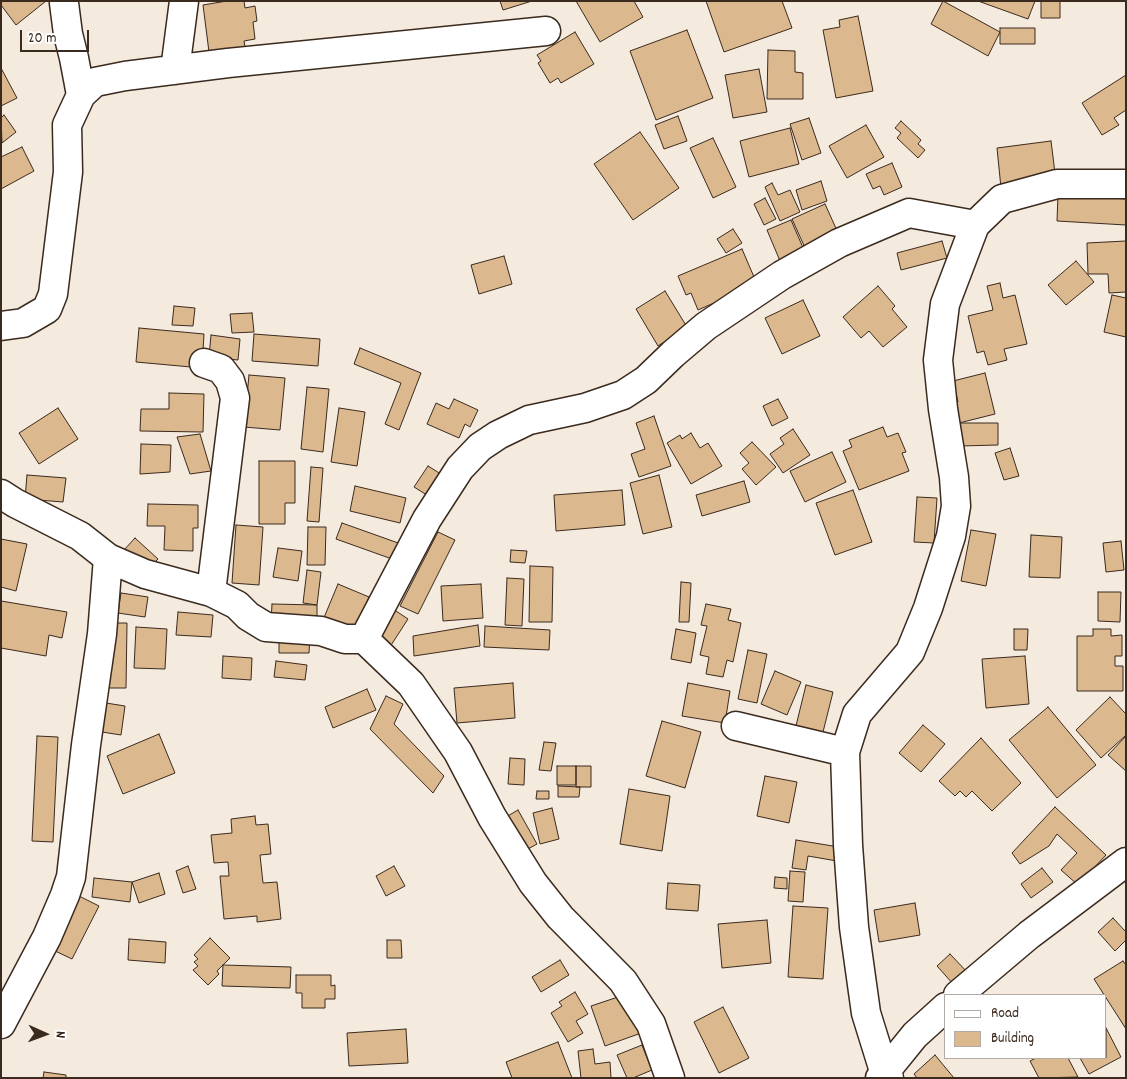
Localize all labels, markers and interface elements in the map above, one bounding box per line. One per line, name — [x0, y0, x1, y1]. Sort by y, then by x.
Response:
scale bar — [22, 20, 91, 52]
text: 20 m — [28, 28, 56, 50]
legend — [944, 994, 1107, 1059]
text: Road — [991, 1003, 1019, 1025]
north arrow — [20, 1009, 70, 1059]
text: Building — [991, 1028, 1034, 1050]
text: N — [50, 1031, 70, 1038]

